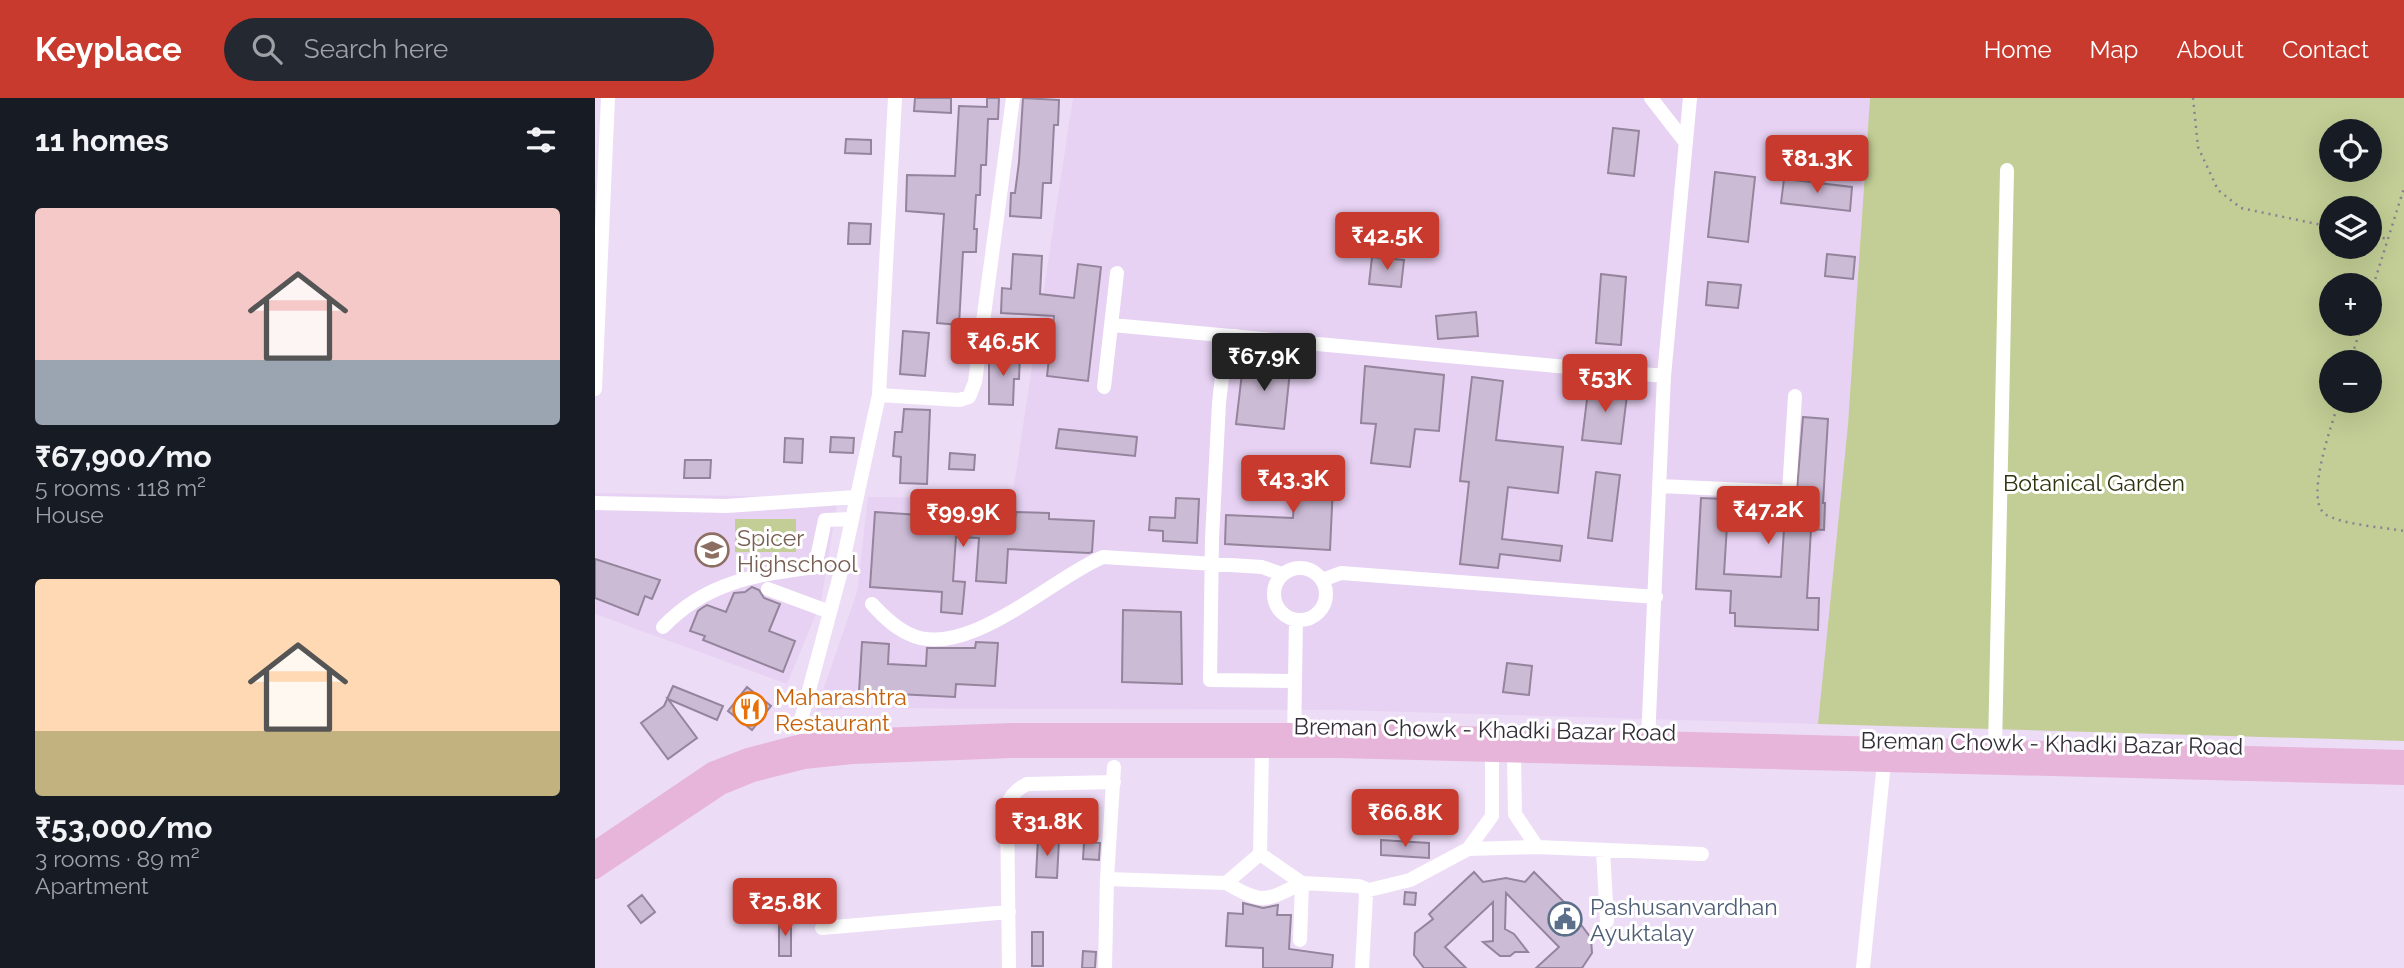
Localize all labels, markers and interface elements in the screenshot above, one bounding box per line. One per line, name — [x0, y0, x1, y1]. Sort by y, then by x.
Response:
search box — [224, 18, 714, 81]
text: Keyplace — [35, 30, 182, 69]
icon: search — [248, 30, 286, 68]
text: Search here — [304, 34, 448, 64]
text: Home — [1984, 35, 2052, 64]
text: Map — [2090, 35, 2138, 64]
text: About — [2176, 35, 2244, 64]
text: Contact — [2282, 35, 2369, 64]
map controls — [2319, 119, 2382, 413]
button: locate — [2319, 119, 2382, 182]
icon: filters — [522, 121, 560, 159]
text: 11 homes — [35, 123, 169, 158]
pin: ₹81.3K — [1760, 136, 1874, 195]
text: ₹81.3K — [1782, 144, 1852, 171]
button: layers — [2319, 196, 2382, 259]
pin: ₹42.5K — [1330, 212, 1444, 272]
text: ₹42.5K — [1351, 221, 1423, 248]
icon: home — [235, 253, 361, 379]
button: + — [2319, 273, 2382, 336]
pin: ₹46.5K — [946, 318, 1060, 378]
text: ₹46.5K — [967, 327, 1039, 354]
pin: ₹67.9K — [1207, 334, 1321, 393]
text: ₹67.9K — [1228, 342, 1300, 369]
button: − — [2319, 350, 2382, 413]
pin: ₹53K — [1564, 354, 1646, 414]
text: ₹53K — [1578, 363, 1632, 390]
text: ₹67,900/mo — [35, 439, 212, 474]
pin: ₹43.3K — [1236, 456, 1350, 515]
text: ₹43.3K — [1257, 464, 1329, 491]
park label: Botanical Garden — [2003, 469, 2185, 496]
text: 5 rooms · 118 m² — [35, 474, 206, 501]
pin: ₹47.2K — [1711, 486, 1825, 546]
pin: ₹99.9K — [906, 490, 1020, 549]
text: ₹47.2K — [1733, 495, 1803, 522]
text: ₹99.9K — [926, 498, 1000, 525]
text: House — [35, 501, 104, 528]
place label: Spicer Highschool — [737, 524, 858, 577]
school or university icon: Spicer Highschool — [693, 531, 731, 569]
icon: home — [235, 624, 361, 750]
place label: Maharashtra Restaurant — [775, 683, 907, 736]
restaurant icon: Maharashtra Restaurant — [731, 690, 769, 728]
street label: Breman Chowk - Khadki Bazar Road — [1293, 712, 1677, 746]
street label: Breman Chowk - Khadki Bazar Road — [1860, 726, 2244, 760]
pin: ₹66.8K — [1348, 790, 1462, 849]
pin: ₹31.8K — [990, 798, 1104, 858]
text: ₹66.8K — [1368, 798, 1442, 825]
text: ₹31.8K — [1012, 807, 1082, 834]
text: ₹53,000/mo — [35, 810, 212, 845]
text: 3 rooms · 89 m² — [35, 845, 200, 872]
text: Apartment — [35, 872, 149, 899]
pin: ₹25.8K — [728, 878, 842, 938]
text: ₹25.8K — [749, 887, 821, 914]
place label: Pashusanvardhan Ayuktalay — [1590, 893, 1778, 946]
public building icon: Pashusanvardhan Ayuktalay — [1546, 900, 1584, 938]

